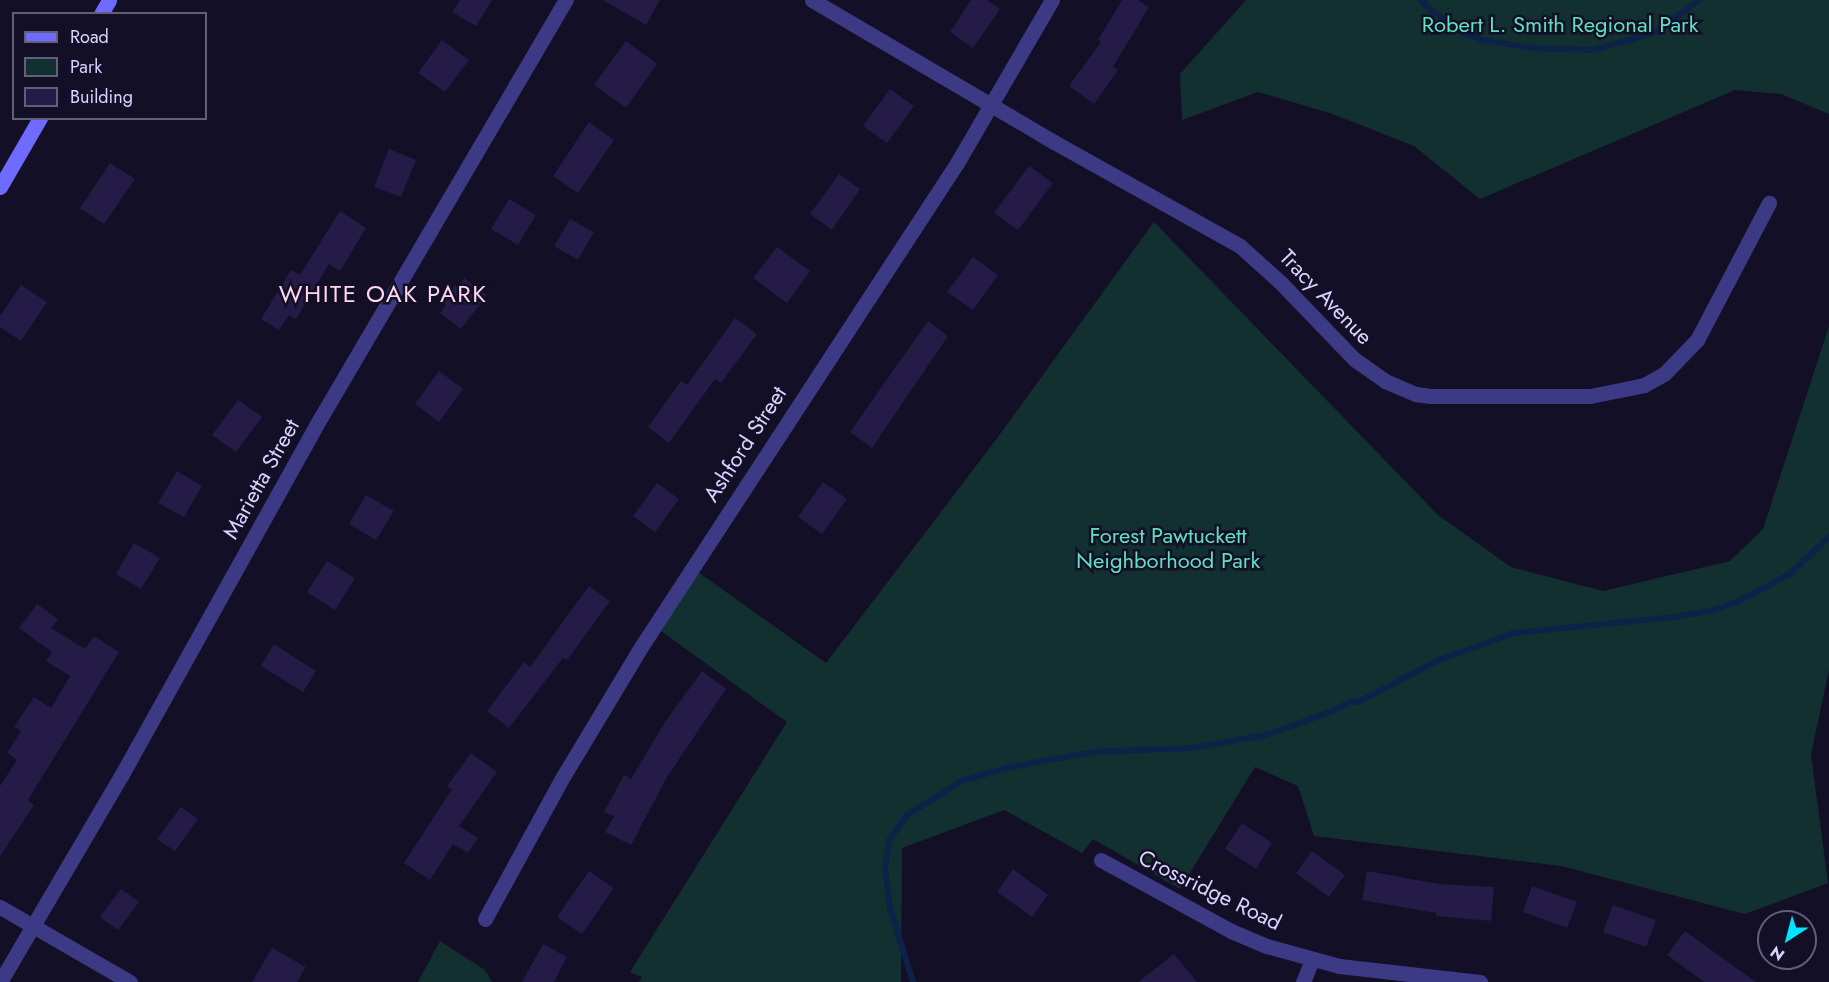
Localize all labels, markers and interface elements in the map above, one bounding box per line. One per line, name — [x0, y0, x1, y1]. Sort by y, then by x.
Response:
legend — [12, 12, 207, 120]
park label: Robert L. Smith Regional Park — [1422, 12, 1698, 38]
text: Road — [70, 24, 109, 50]
text: Park — [70, 54, 102, 80]
text: Building — [70, 84, 133, 110]
street label: Tracy Avenue — [1274, 244, 1378, 350]
district label: WHITE OAK PARK — [279, 280, 487, 308]
street label: Ashford Street — [698, 381, 792, 507]
street label: Marietta Street — [217, 414, 305, 544]
park label: Forest Pawtuckett Neighborhood Park — [1076, 522, 1260, 574]
street label: Crossridge Road — [1134, 844, 1286, 936]
north arrow — [1757, 910, 1817, 970]
text: N — [1765, 940, 1789, 966]

